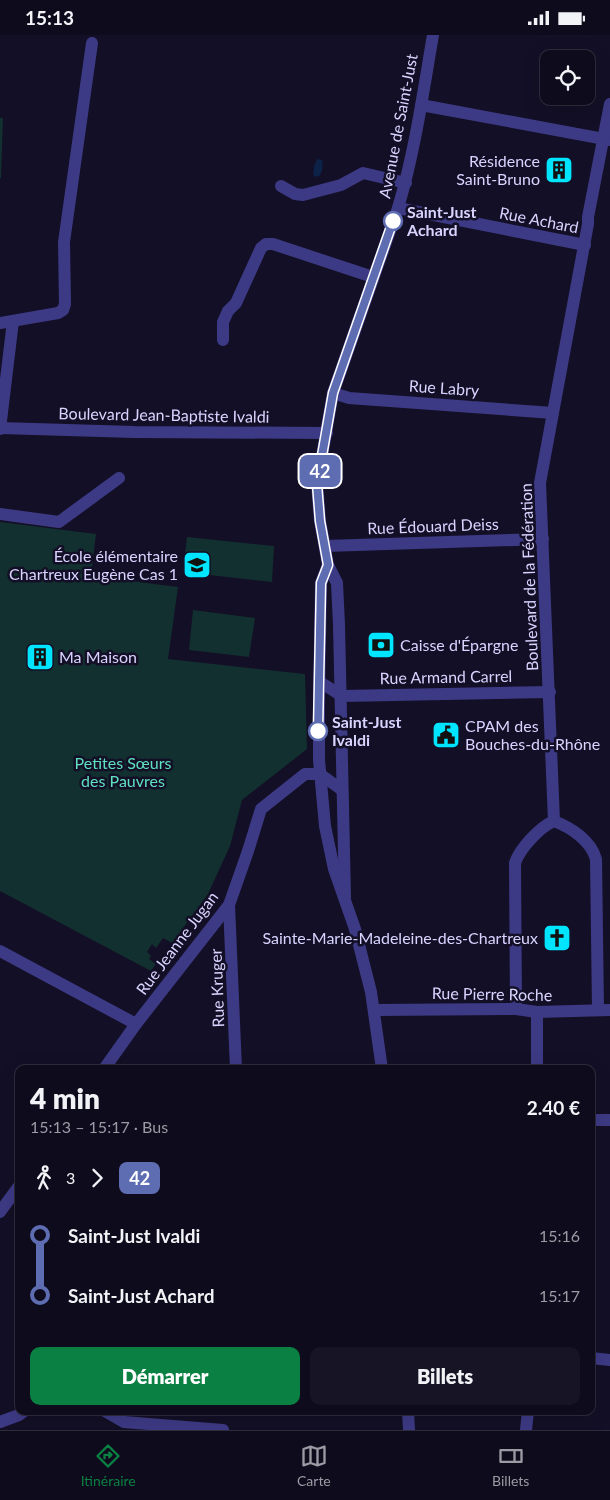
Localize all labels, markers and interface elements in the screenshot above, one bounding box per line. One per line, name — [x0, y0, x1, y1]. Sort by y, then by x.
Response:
text: 15:13 — [25, 6, 74, 29]
map controls — [540, 50, 595, 105]
button: locate — [540, 50, 595, 105]
street label: Avenue de Saint-Just — [374, 52, 421, 200]
place label: Résidence Saint-Bruno — [456, 151, 540, 188]
building icon: Résidence Saint-Bruno — [544, 155, 574, 185]
place label: Saint-Just Achard — [406, 202, 477, 239]
street label: Rue Achard — [498, 203, 580, 236]
marker: Saint-Just Achard — [383, 211, 403, 231]
street label: Rue Labry — [408, 376, 481, 399]
street label: Boulevard Jean-Baptiste Ivaldi — [58, 403, 270, 426]
line badge: 42 — [298, 455, 342, 487]
text: 42 — [310, 460, 330, 482]
street label: Boulevard de la Fédération — [516, 483, 541, 671]
street label: Rue Édouard Deiss — [367, 514, 499, 537]
place label: École élémentaire Chartreux Eugène Cas 1 — [9, 546, 178, 583]
school or university icon: École élémentaire Chartreux Eugène Cas 1 — [182, 550, 212, 580]
bank icon: Caisse d'Épargne — [366, 630, 396, 660]
place label: Caisse d'Épargne — [400, 635, 518, 654]
building icon: Ma Maison — [25, 642, 55, 672]
place label: Ma Maison — [59, 647, 137, 666]
street label: Rue Armand Carrel — [380, 666, 512, 687]
place label: Saint-Just Ivaldi — [332, 712, 402, 749]
place label: CPAM des Bouches-du-Rhône — [465, 716, 600, 753]
public building icon: CPAM des Bouches-du-Rhône — [431, 720, 461, 750]
marker: Saint-Just Ivaldi — [308, 721, 328, 741]
park label: Petites Sœurs des Pauvres — [75, 753, 171, 790]
street label: Rue Jeanne Jugan — [132, 887, 222, 998]
church icon: Sainte-Marie-Madeleine-des-Chartreux — [542, 923, 572, 953]
place label: Sainte-Marie-Madeleine-des-Chartreux — [263, 928, 538, 947]
street label: Rue Kruger — [206, 948, 227, 1028]
street label: Rue Pierre Roche — [432, 983, 552, 1004]
text: 4 min — [30, 1081, 100, 1115]
text: 2.40 € — [527, 1096, 580, 1119]
text: 15:13 – 15:17 · Bus — [30, 1117, 168, 1136]
icon: walk — [30, 1164, 58, 1192]
icon: forward — [83, 1164, 111, 1192]
text: 42 — [129, 1167, 150, 1189]
text: 3 — [66, 1168, 75, 1187]
text: Saint-Just Ivaldi — [68, 1224, 200, 1247]
text: 15:16 — [539, 1226, 580, 1245]
text: Saint-Just Achard — [68, 1284, 215, 1307]
text: 15:17 — [539, 1286, 580, 1305]
button: Démarrer — [30, 1347, 300, 1405]
button: Billets — [310, 1347, 580, 1405]
tab: Itinéraire — [81, 1442, 136, 1489]
tab: Carte — [297, 1442, 331, 1489]
tab: Billets — [492, 1442, 529, 1489]

